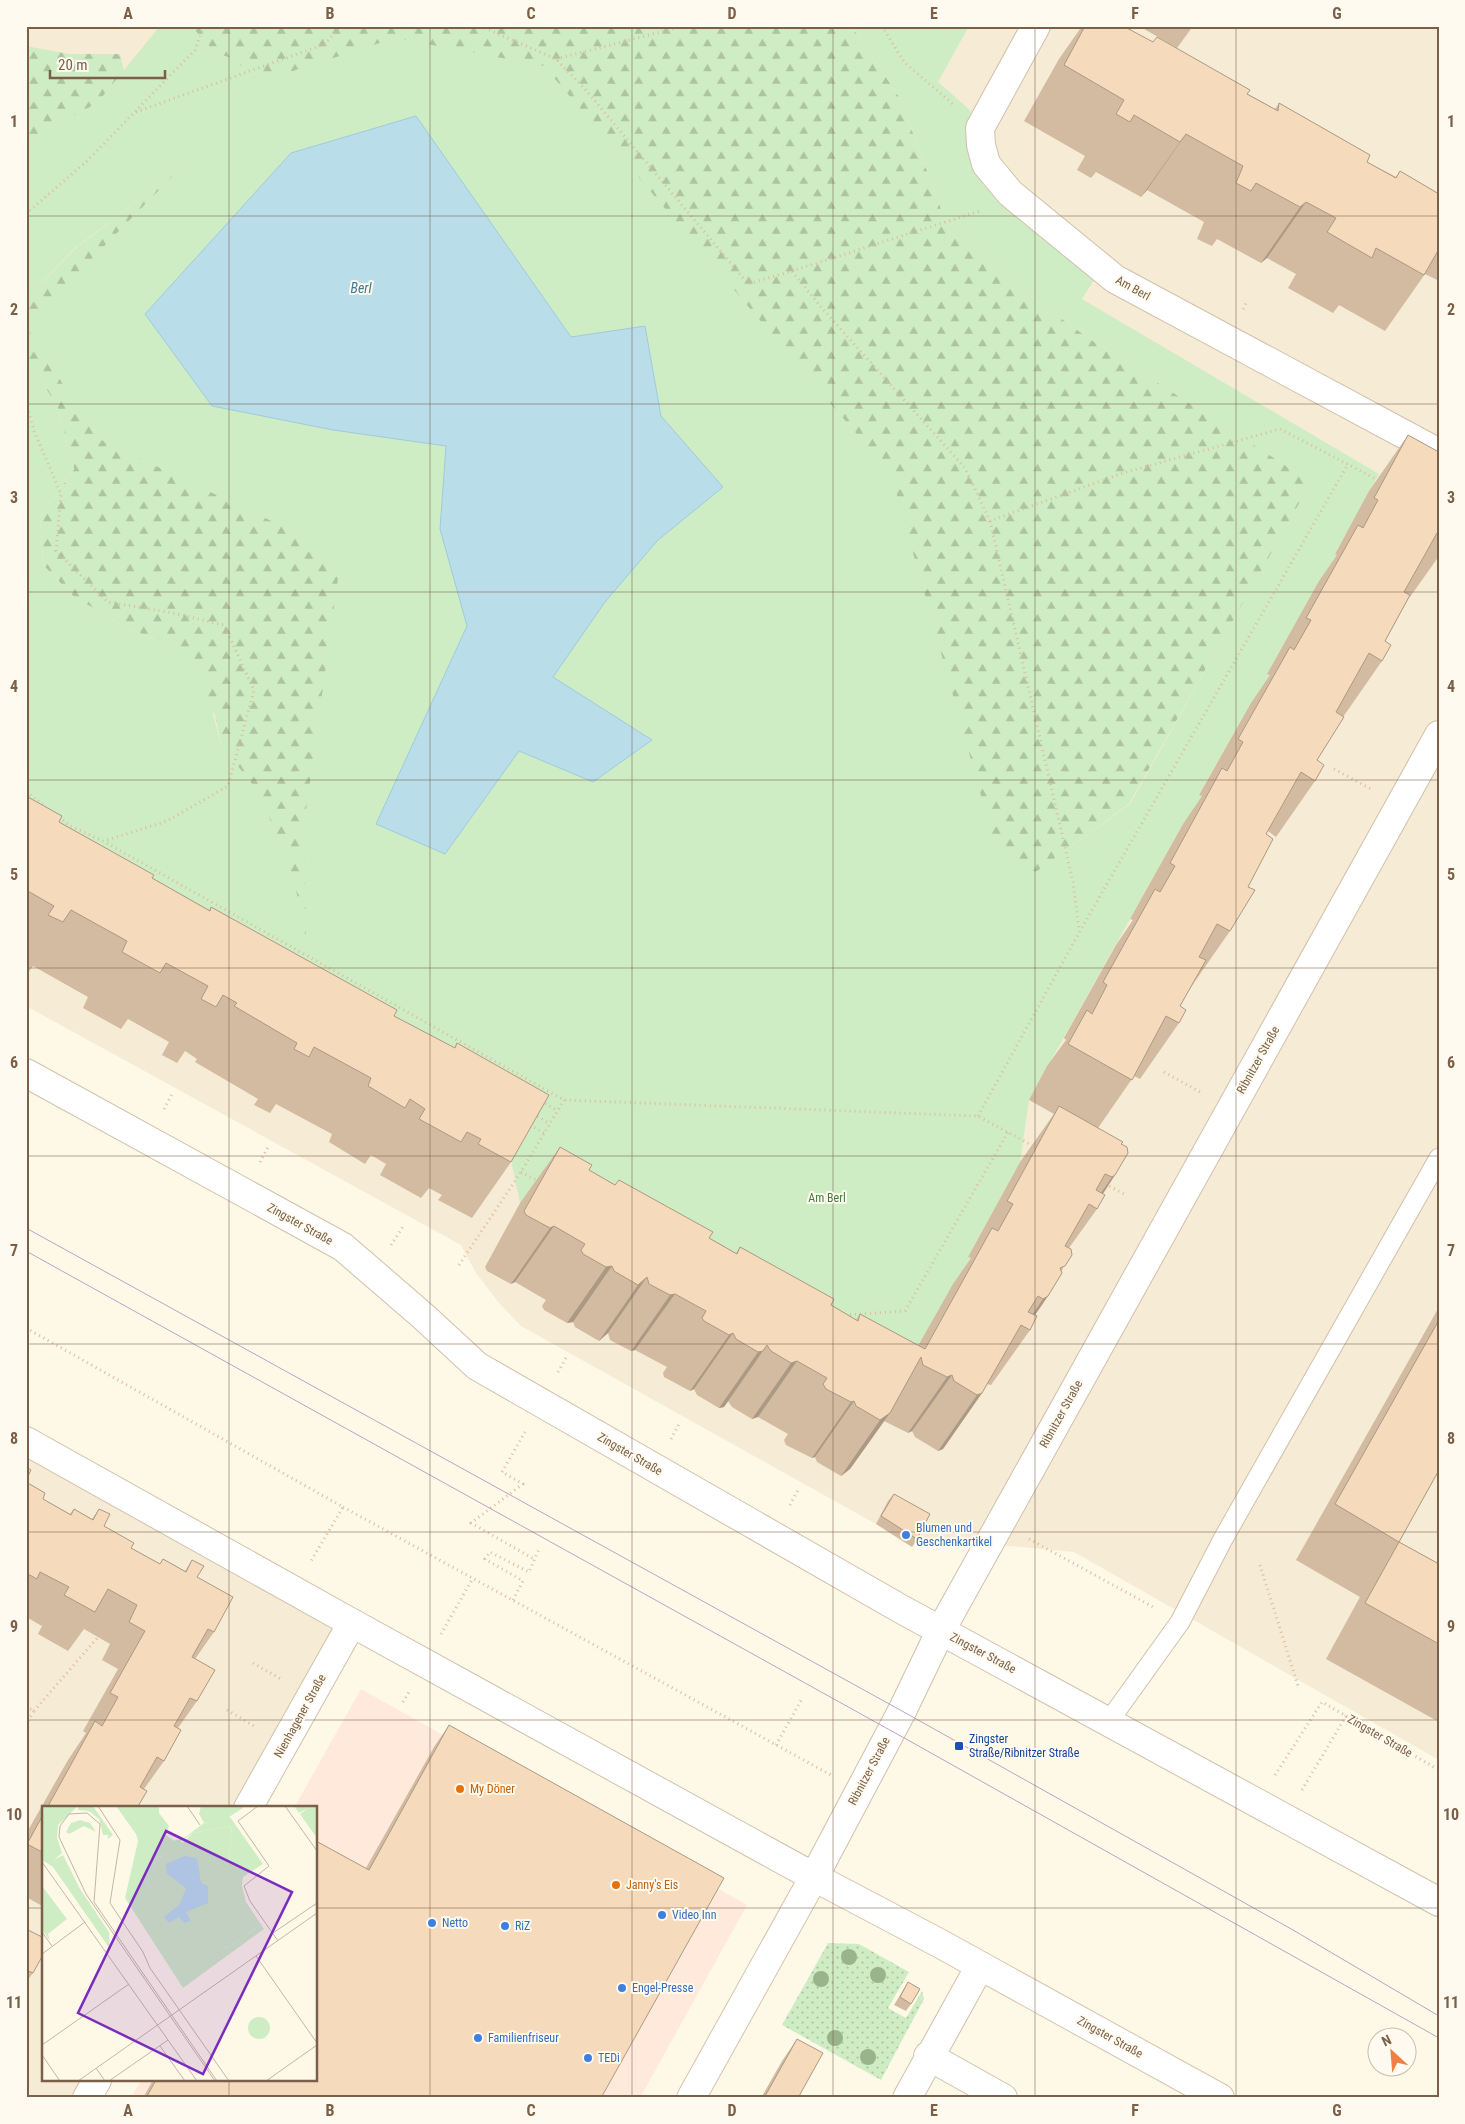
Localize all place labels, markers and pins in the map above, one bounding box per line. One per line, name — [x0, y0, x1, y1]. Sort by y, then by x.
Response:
place label: Blumen und Geschenkartikel — [916, 1521, 992, 1549]
marker: Blumen und Geschenkartikel — [900, 1529, 912, 1541]
place label: Zingster Straße/Ribnitzer Straße — [969, 1732, 1080, 1760]
marker: Zingster Straße/Ribnitzer Straße — [953, 1740, 965, 1752]
place label: My Döner — [470, 1782, 515, 1796]
marker: My Döner — [454, 1783, 466, 1795]
place label: Janny's Eis — [626, 1878, 678, 1892]
marker: Janny's Eis — [610, 1879, 622, 1891]
place label: Video Inn — [672, 1908, 717, 1922]
marker: Video Inn — [656, 1909, 668, 1921]
place label: Netto — [442, 1916, 468, 1930]
marker: Netto — [426, 1917, 438, 1929]
place label: RiZ — [515, 1919, 530, 1933]
marker: RiZ — [499, 1920, 511, 1932]
place label: Engel-Presse — [632, 1981, 694, 1995]
marker: Engel-Presse — [616, 1982, 628, 1994]
place label: Familienfriseur — [488, 2031, 559, 2045]
marker: Familienfriseur — [472, 2032, 484, 2044]
place label: TEDi — [598, 2051, 620, 2065]
marker: TEDi — [582, 2052, 594, 2064]

